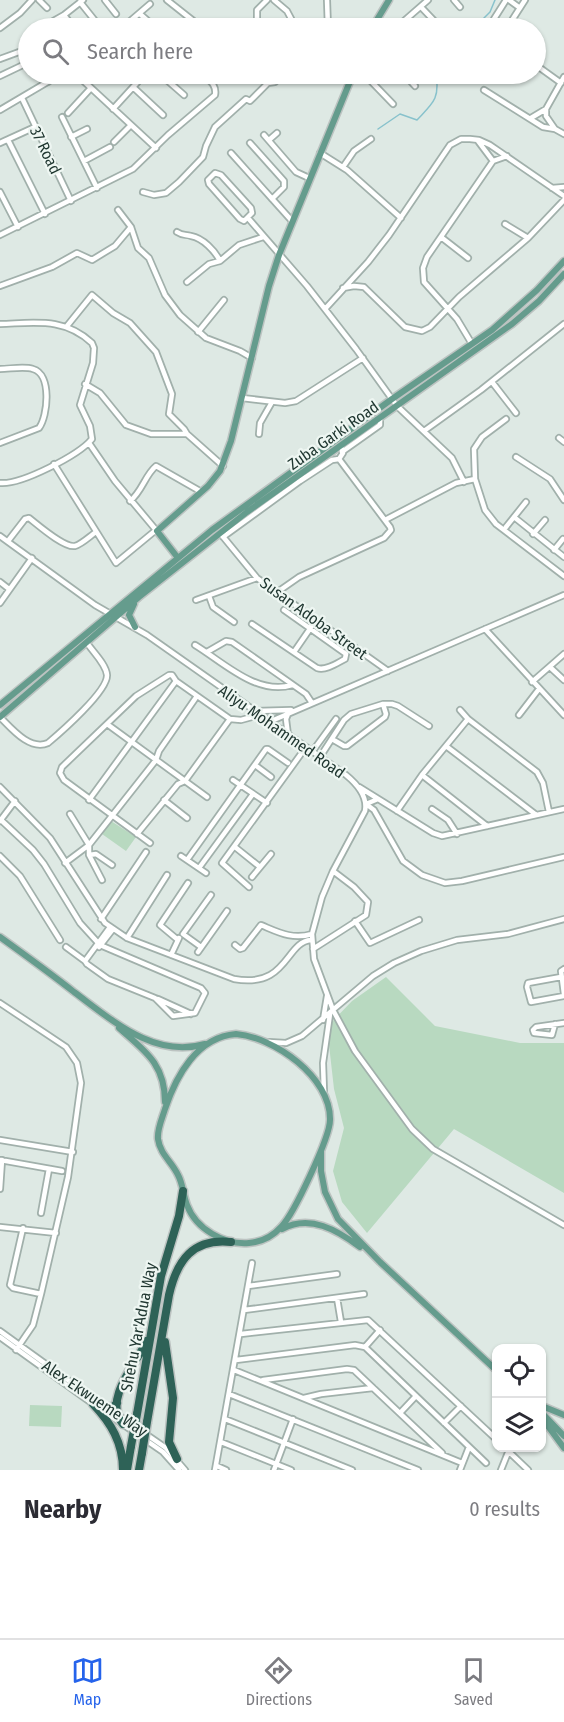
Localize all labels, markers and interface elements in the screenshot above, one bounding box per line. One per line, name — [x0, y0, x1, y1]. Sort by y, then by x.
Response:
search box — [18, 18, 546, 84]
icon: search — [39, 35, 72, 68]
text: Search here — [87, 38, 193, 65]
street label: 37 Road — [26, 123, 65, 177]
street label: Zuba Garki Road — [284, 397, 382, 474]
street label: Susan Adoba Street — [256, 573, 372, 664]
street label: Aliyu Mohammed Road — [215, 681, 349, 782]
street label: Shehu Yar'Adua Way — [117, 1260, 160, 1393]
map controls — [492, 1344, 546, 1452]
button: locate — [492, 1344, 546, 1398]
street label: Alex Ekwueme Way — [38, 1356, 152, 1441]
button: layers — [492, 1398, 546, 1452]
text: Nearby — [24, 1494, 101, 1525]
text: 0 results — [469, 1497, 540, 1521]
tab: Map — [71, 1654, 104, 1709]
tab: Directions — [246, 1654, 312, 1709]
tab: Saved — [454, 1654, 493, 1709]

